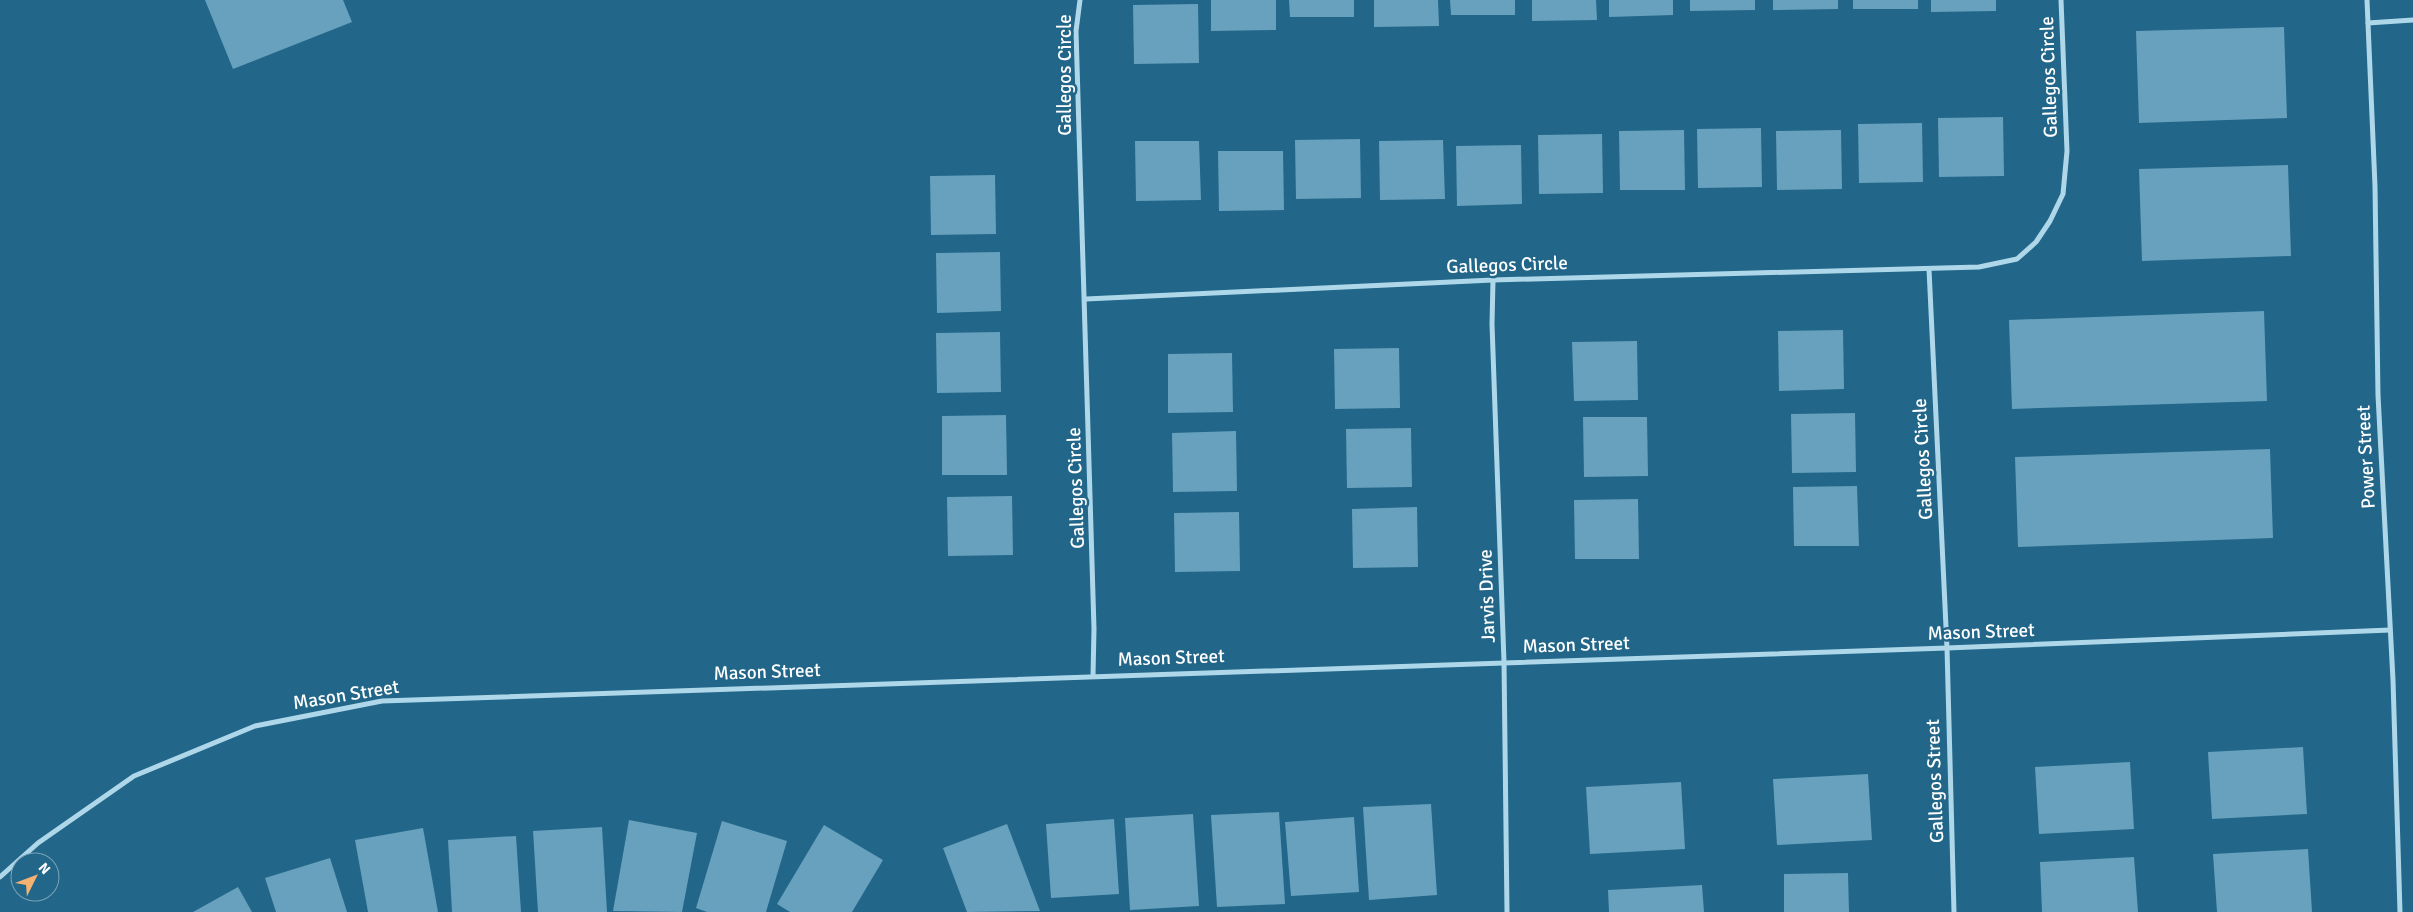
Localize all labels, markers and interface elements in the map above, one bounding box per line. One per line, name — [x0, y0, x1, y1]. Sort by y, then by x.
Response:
street label: Gallegos Circle — [1053, 14, 1077, 136]
street label: Gallegos Circle — [2035, 16, 2063, 138]
street label: Gallegos Circle — [1446, 251, 1568, 279]
street label: Gallegos Circle — [1908, 398, 1938, 520]
street label: Power Street — [2351, 404, 2381, 509]
street label: Gallegos Circle — [1062, 427, 1090, 549]
street label: Jarvis Drive — [1473, 549, 1501, 643]
street label: Mason Street — [1927, 618, 2035, 646]
street label: Mason Street — [1522, 631, 1630, 659]
street label: Mason Street — [1117, 644, 1225, 672]
street label: Mason Street — [713, 658, 821, 686]
street label: Mason Street — [291, 675, 401, 715]
street label: Gallegos Street — [1921, 718, 1949, 843]
north arrow — [10, 852, 60, 902]
text: N — [35, 859, 54, 878]

